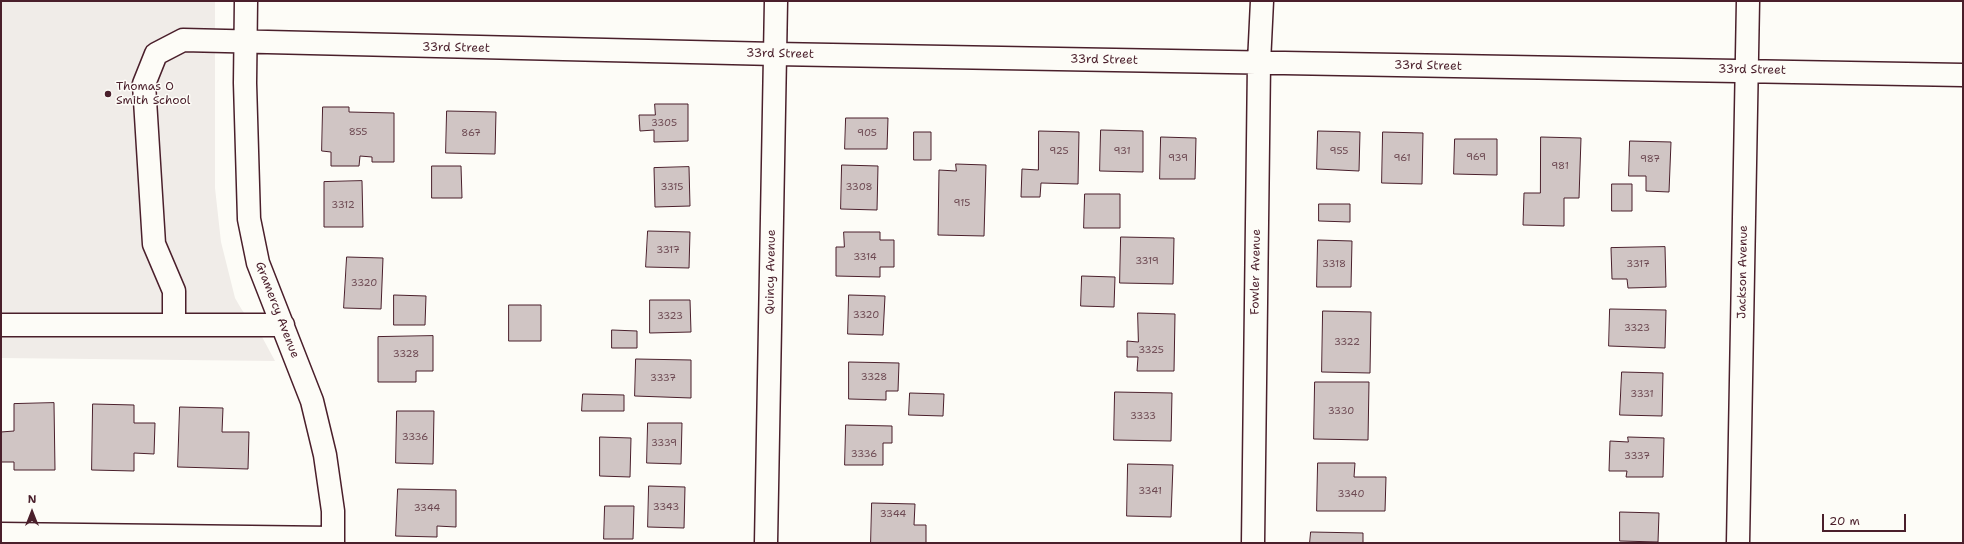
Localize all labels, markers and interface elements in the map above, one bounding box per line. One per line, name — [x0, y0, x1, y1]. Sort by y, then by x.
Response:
street label: 33rd Street — [422, 40, 490, 56]
street label: 33rd Street — [746, 46, 814, 62]
street label: 33rd Street — [1070, 52, 1138, 68]
street label: 33rd Street — [1394, 58, 1462, 74]
street label: 33rd Street — [1718, 62, 1786, 78]
place label: Thomas O Smith School — [116, 80, 190, 108]
marker: Thomas O Smith School — [103, 89, 113, 99]
house number: 3305 — [651, 117, 677, 129]
house number: 855 — [349, 126, 367, 138]
house number: 867 — [461, 127, 481, 139]
house number: 905 — [857, 127, 877, 139]
house number: 925 — [1049, 145, 1069, 157]
house number: 931 — [1113, 145, 1131, 157]
house number: 955 — [1330, 145, 1348, 157]
house number: 969 — [1466, 151, 1486, 163]
house number: 939 — [1168, 152, 1188, 164]
house number: 961 — [1393, 152, 1411, 164]
house number: 987 — [1640, 153, 1660, 165]
house number: 981 — [1551, 160, 1569, 172]
house number: 3315 — [660, 181, 684, 193]
house number: 3308 — [845, 181, 873, 193]
house number: 915 — [954, 197, 970, 209]
house number: 3312 — [331, 199, 355, 211]
street label: Jackson Avenue — [1735, 225, 1751, 319]
street label: Quincy Avenue — [763, 229, 779, 315]
street label: Fowler Avenue — [1248, 229, 1264, 315]
house number: 3317 — [656, 244, 680, 256]
house number: 3314 — [853, 251, 877, 263]
house number: 3319 — [1135, 255, 1159, 267]
house number: 3318 — [1322, 258, 1346, 270]
house number: 3317 — [1626, 258, 1650, 270]
street label: Gramercy Avenue — [252, 260, 302, 360]
house number: 3320 — [351, 277, 377, 289]
house number: 3320 — [853, 309, 879, 321]
house number: 3323 — [657, 310, 683, 322]
house number: 3323 — [1624, 322, 1650, 334]
house number: 3322 — [1334, 336, 1360, 348]
house number: 3325 — [1138, 344, 1164, 356]
house number: 3328 — [393, 348, 419, 360]
house number: 3328 — [861, 371, 887, 383]
house number: 3337 — [650, 372, 676, 384]
house number: 3331 — [1630, 388, 1654, 400]
house number: 3330 — [1328, 405, 1354, 417]
house number: 3333 — [1130, 410, 1156, 422]
house number: 3336 — [402, 431, 428, 443]
house number: 3339 — [651, 437, 677, 449]
house number: 3336 — [851, 448, 877, 460]
house number: 3337 — [1624, 450, 1650, 462]
house number: 3341 — [1138, 485, 1162, 497]
house number: 3340 — [1338, 488, 1364, 500]
north arrow — [12, 492, 52, 532]
text: N — [28, 492, 36, 507]
house number: 3343 — [653, 501, 679, 513]
house number: 3344 — [414, 502, 440, 514]
scale bar — [1824, 506, 1908, 532]
house number: 3344 — [880, 508, 906, 520]
text: 20 m — [1829, 513, 1860, 529]

